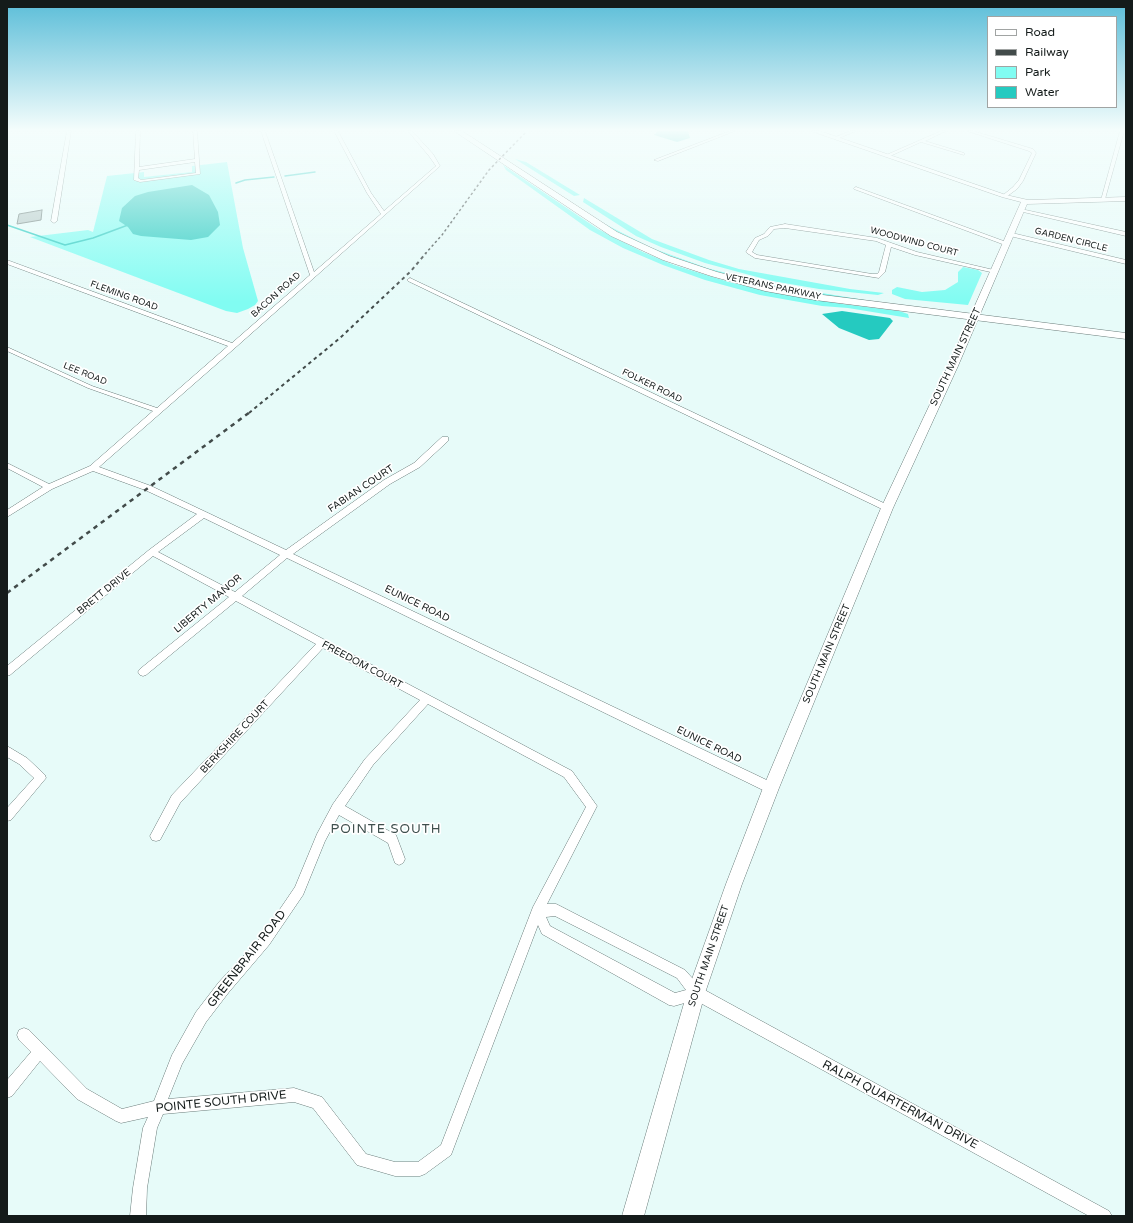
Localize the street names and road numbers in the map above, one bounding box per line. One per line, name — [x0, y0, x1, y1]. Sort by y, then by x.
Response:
street label: WOODWIND COURT — [869, 225, 959, 259]
street label: GARDEN CIRCLE — [1034, 226, 1108, 254]
street label: BACON ROAD — [249, 270, 303, 320]
street label: VETERANS PARKWAY — [724, 272, 822, 302]
street label: FLEMING ROAD — [89, 279, 159, 313]
street label: SOUTH MAIN STREET — [928, 306, 984, 408]
street label: LEE ROAD — [62, 360, 108, 388]
street label: FOLKER ROAD — [620, 367, 684, 405]
street label: FABIAN COURT — [326, 463, 396, 515]
street label: BRETT DRIVE — [75, 567, 133, 617]
street label: LIBERTY MANOR — [172, 572, 244, 636]
street label: EUNICE ROAD — [383, 583, 451, 625]
street label: SOUTH MAIN STREET — [801, 603, 853, 705]
street label: FREEDOM COURT — [320, 639, 404, 691]
street label: BERKSHIRE COURT — [198, 698, 272, 776]
street label: EUNICE ROAD — [675, 724, 743, 766]
street label: SOUTH MAIN STREET — [686, 904, 732, 1008]
street label: GREENBRAIR ROAD — [205, 907, 289, 1011]
street label: RALPH QUARTERMAN DRIVE — [820, 1058, 980, 1152]
street label: POINTE SOUTH DRIVE — [155, 1088, 287, 1116]

